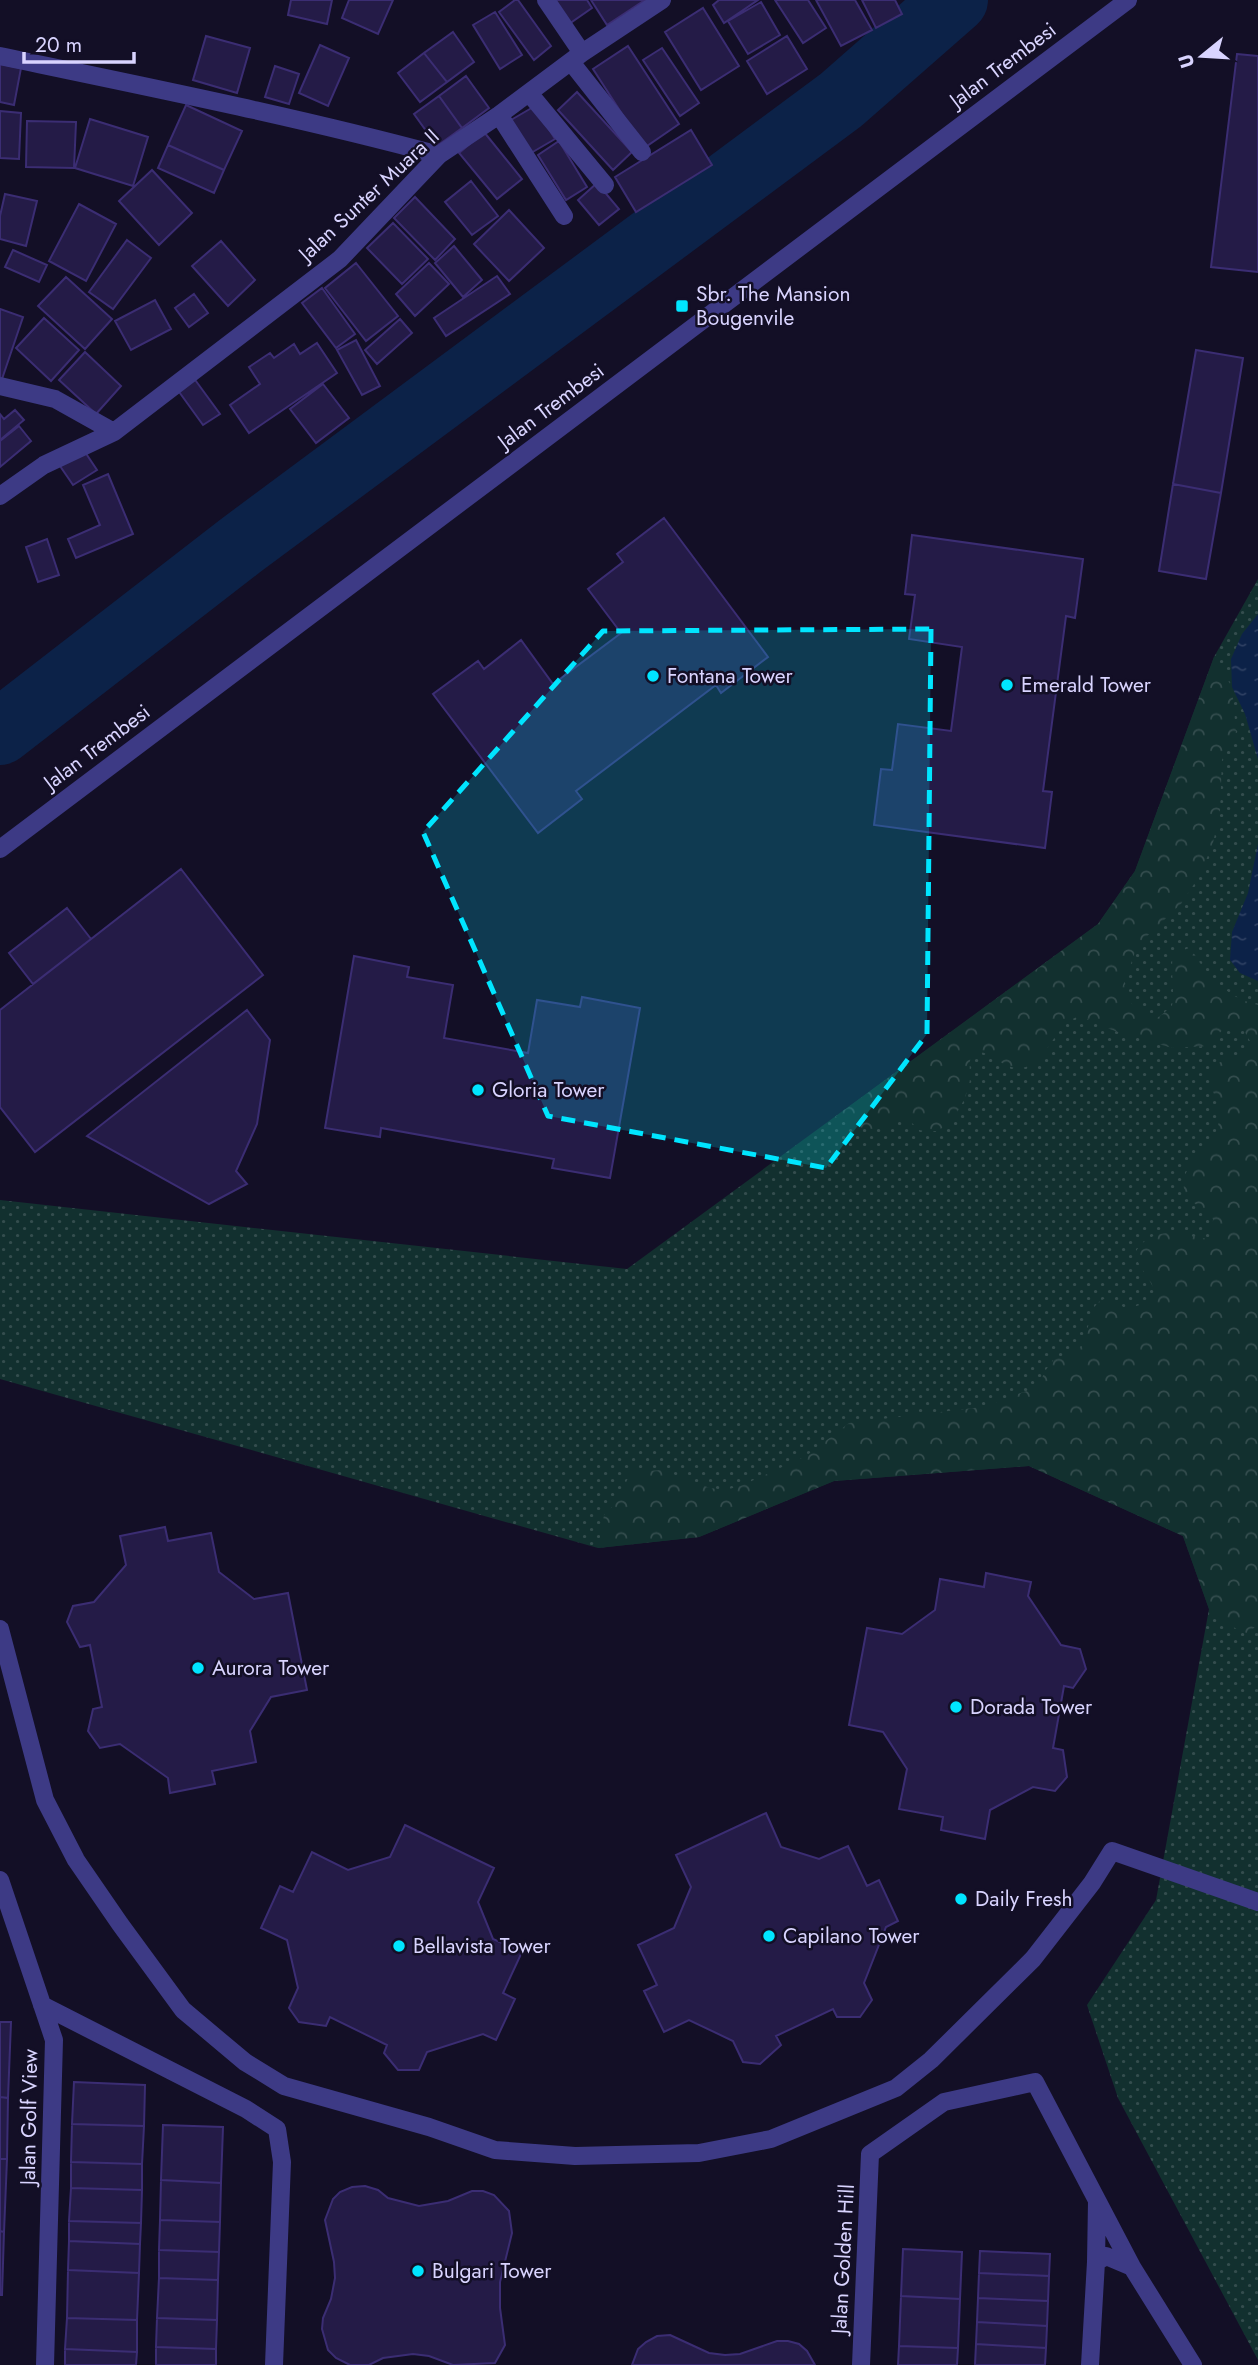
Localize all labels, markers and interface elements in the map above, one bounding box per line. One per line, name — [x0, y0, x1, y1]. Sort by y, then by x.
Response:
street label: Jalan Trembesi — [941, 15, 1062, 117]
scale bar — [24, 21, 135, 65]
north arrow — [1167, 21, 1237, 91]
text: 20 m — [35, 30, 82, 60]
text: U — [1171, 51, 1201, 72]
street label: Jalan Sunter Muara II — [290, 122, 446, 270]
place label: Sbr. The Mansion Bougenvile — [696, 279, 850, 333]
marker: Sbr. The Mansion Bougenvile — [674, 298, 690, 314]
street label: Jalan Trembesi — [489, 356, 610, 458]
place label: Fontana Tower — [667, 661, 794, 691]
marker: Fontana Tower — [645, 668, 661, 684]
place label: Emerald Tower — [1021, 670, 1152, 700]
marker: Emerald Tower — [999, 677, 1015, 693]
street label: Jalan Trembesi — [35, 697, 156, 799]
place label: Gloria Tower — [492, 1075, 605, 1105]
marker: Gloria Tower — [470, 1082, 486, 1098]
place label: Aurora Tower — [212, 1653, 330, 1683]
marker: Aurora Tower — [190, 1660, 206, 1676]
place label: Dorada Tower — [970, 1692, 1093, 1722]
marker: Dorada Tower — [948, 1699, 964, 1715]
place label: Daily Fresh — [975, 1884, 1072, 1914]
marker: Daily Fresh — [953, 1891, 969, 1907]
place label: Capilano Tower — [783, 1921, 920, 1951]
marker: Capilano Tower — [761, 1928, 777, 1944]
place label: Bellavista Tower — [413, 1931, 551, 1961]
marker: Bellavista Tower — [391, 1938, 407, 1954]
street label: Jalan Golf View — [13, 2048, 45, 2188]
street label: Jalan Golden Hill — [824, 2183, 862, 2338]
place label: Bulgari Tower — [432, 2256, 552, 2286]
marker: Bulgari Tower — [410, 2263, 426, 2279]

